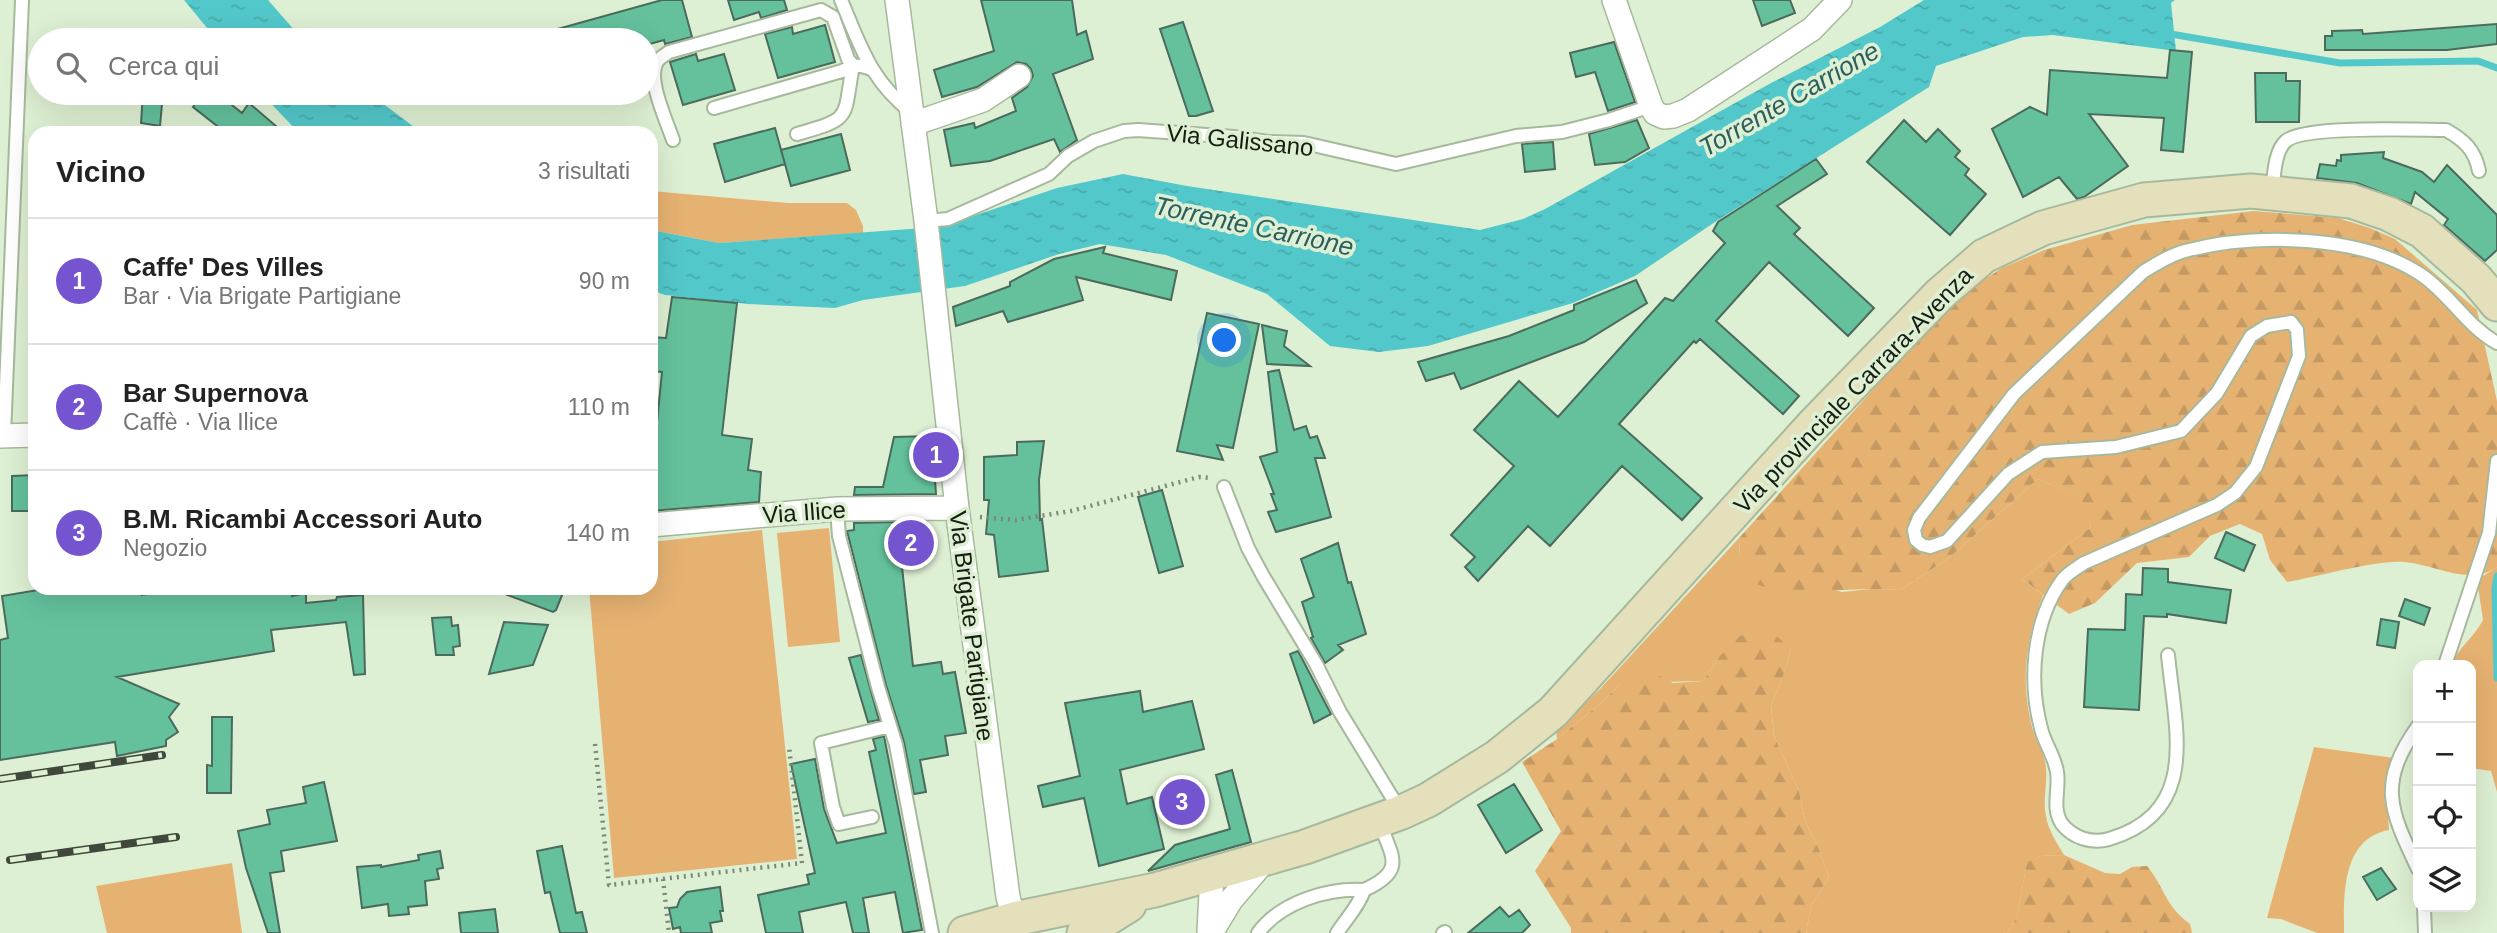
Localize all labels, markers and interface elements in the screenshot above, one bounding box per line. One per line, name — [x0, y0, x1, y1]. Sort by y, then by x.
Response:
search box — [28, 28, 658, 105]
water label: Torrente Carrione — [1694, 35, 1884, 163]
icon: search — [52, 48, 90, 86]
text: Cerca qui — [108, 51, 219, 81]
street label: Via Galissano — [1165, 119, 1315, 161]
text: Vicino — [56, 155, 145, 188]
text: 3 risultati — [538, 158, 630, 184]
water label: Torrente Carrione — [1152, 190, 1356, 262]
text: Caffe' Des Villes — [123, 252, 324, 282]
street label: Via provinciale Carrara-Avenza — [1728, 261, 1978, 519]
text: 1 — [73, 268, 85, 294]
text: 90 m — [579, 268, 630, 294]
text: Bar · Via Brigate Partigiane — [123, 283, 401, 309]
your location — [1207, 323, 1241, 357]
text: Bar Supernova — [123, 378, 308, 408]
text: 2 — [73, 394, 85, 420]
text: 110 m — [568, 394, 630, 420]
text: Caffè · Via Ilice — [123, 409, 278, 435]
pin: 1 — [913, 429, 959, 481]
street label: Via Ilice — [761, 496, 847, 528]
text: B.M. Ricambi Accessori Auto — [123, 504, 482, 534]
street label: Via Brigate Partigiane — [944, 509, 1000, 743]
pin: 2 — [888, 517, 934, 569]
text: 3 — [73, 520, 85, 546]
text: 140 m — [566, 520, 630, 546]
text: Negozio — [123, 535, 207, 561]
map controls — [2413, 660, 2476, 912]
button: + — [2413, 660, 2476, 723]
button: − — [2413, 723, 2476, 786]
pin: 3 — [1159, 776, 1205, 828]
button: locate — [2413, 786, 2476, 849]
button: layers — [2413, 849, 2476, 912]

